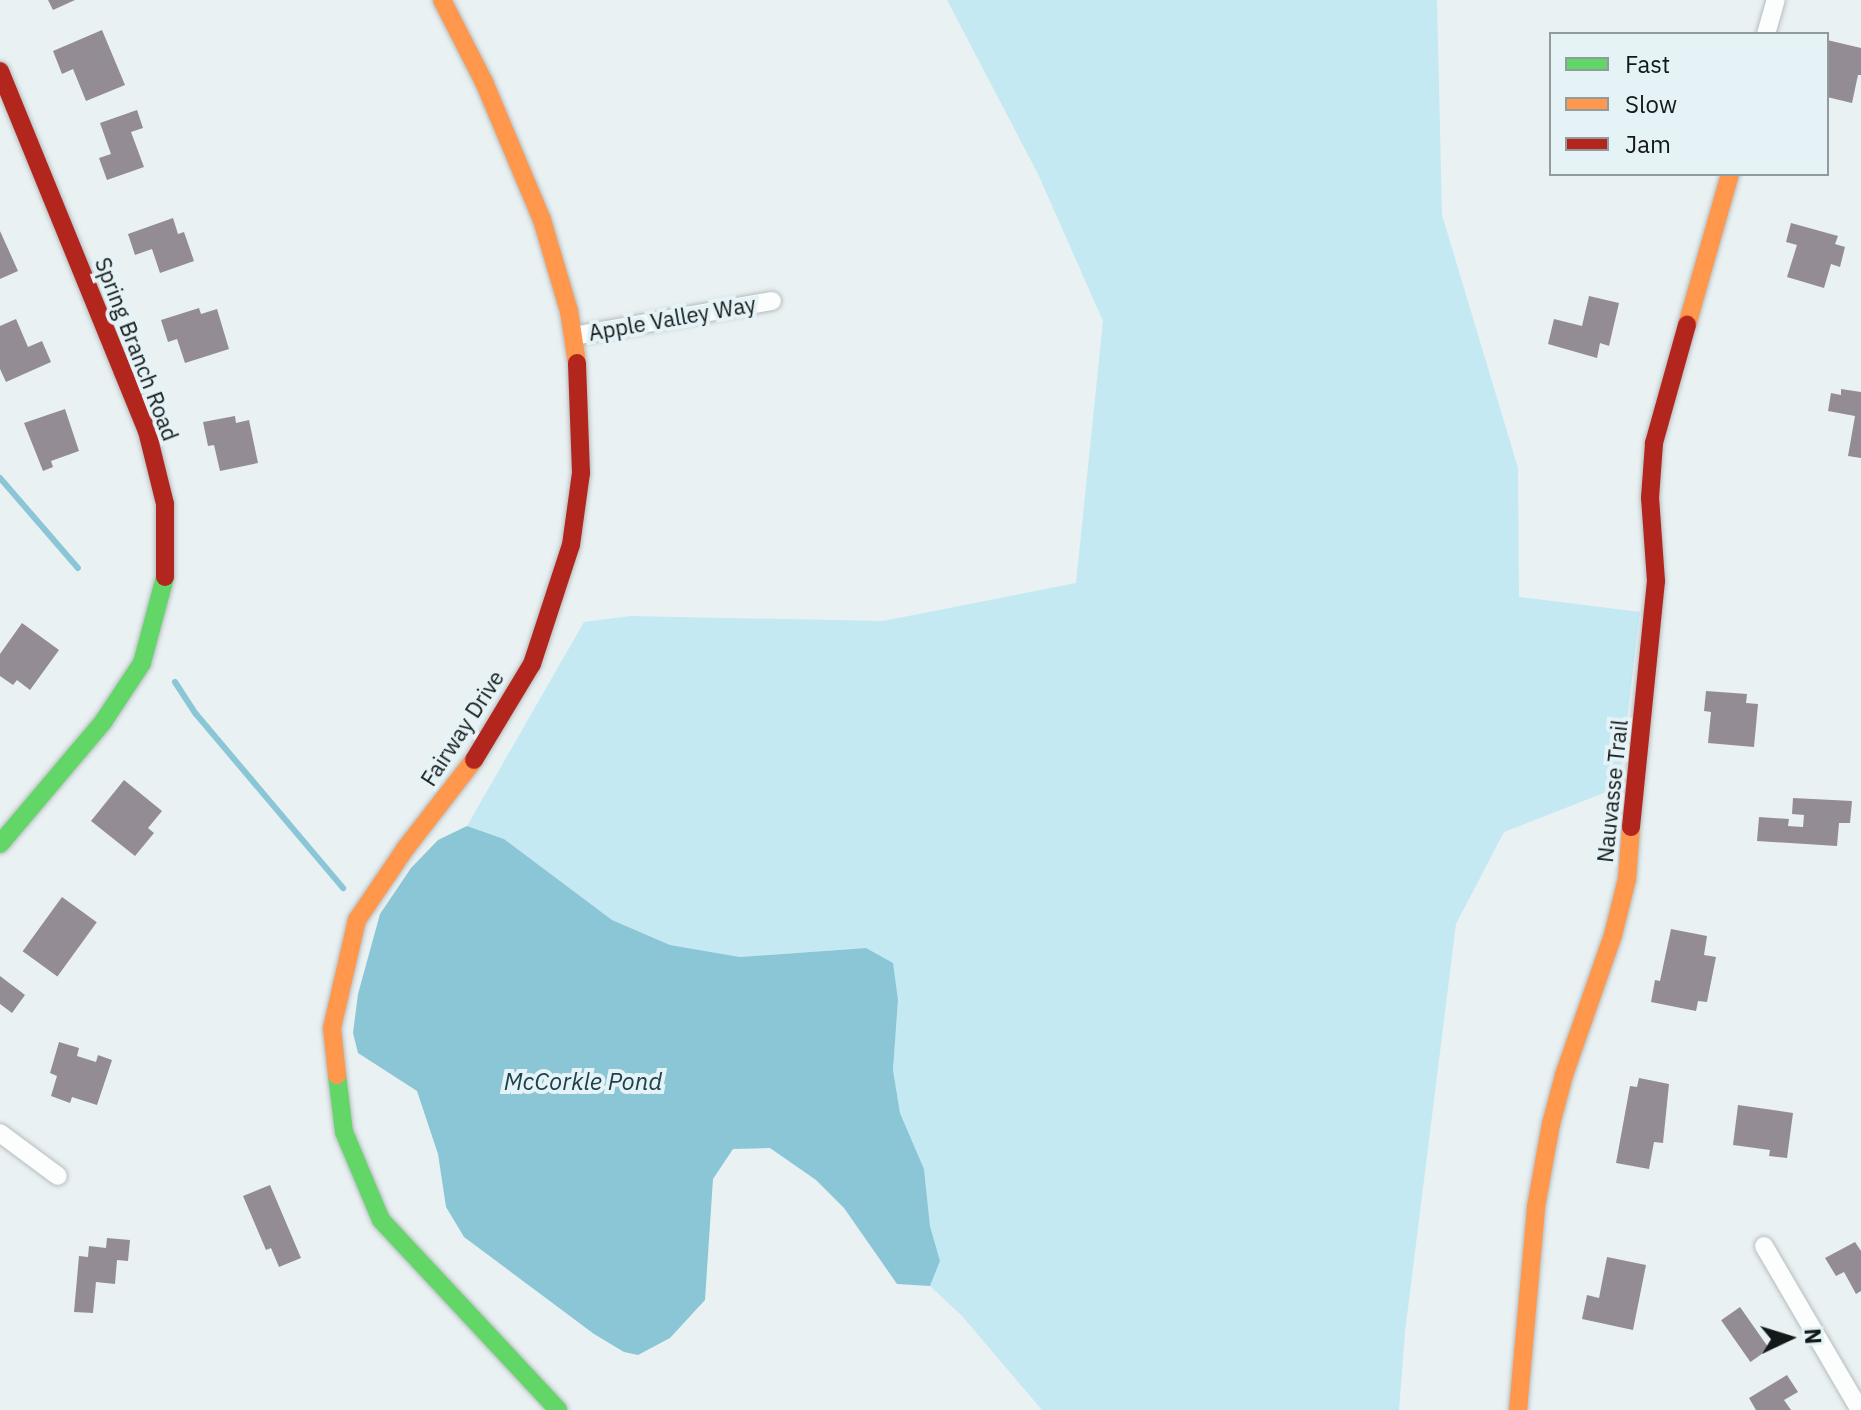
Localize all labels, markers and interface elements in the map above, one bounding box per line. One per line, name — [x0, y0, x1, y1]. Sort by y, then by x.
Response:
legend — [1549, 32, 1829, 176]
text: Fast — [1625, 48, 1670, 80]
text: Slow — [1625, 88, 1677, 120]
text: Jam — [1625, 128, 1671, 160]
street label: Spring Branch Road — [90, 254, 184, 444]
street label: Apple Valley Way — [586, 290, 758, 346]
street label: Fairway Drive — [415, 665, 509, 791]
street label: Nauvasse Trail — [1591, 718, 1633, 864]
water label: McCorkle Pond — [504, 1068, 662, 1096]
north arrow — [1749, 1298, 1829, 1378]
text: N — [1798, 1327, 1828, 1345]

